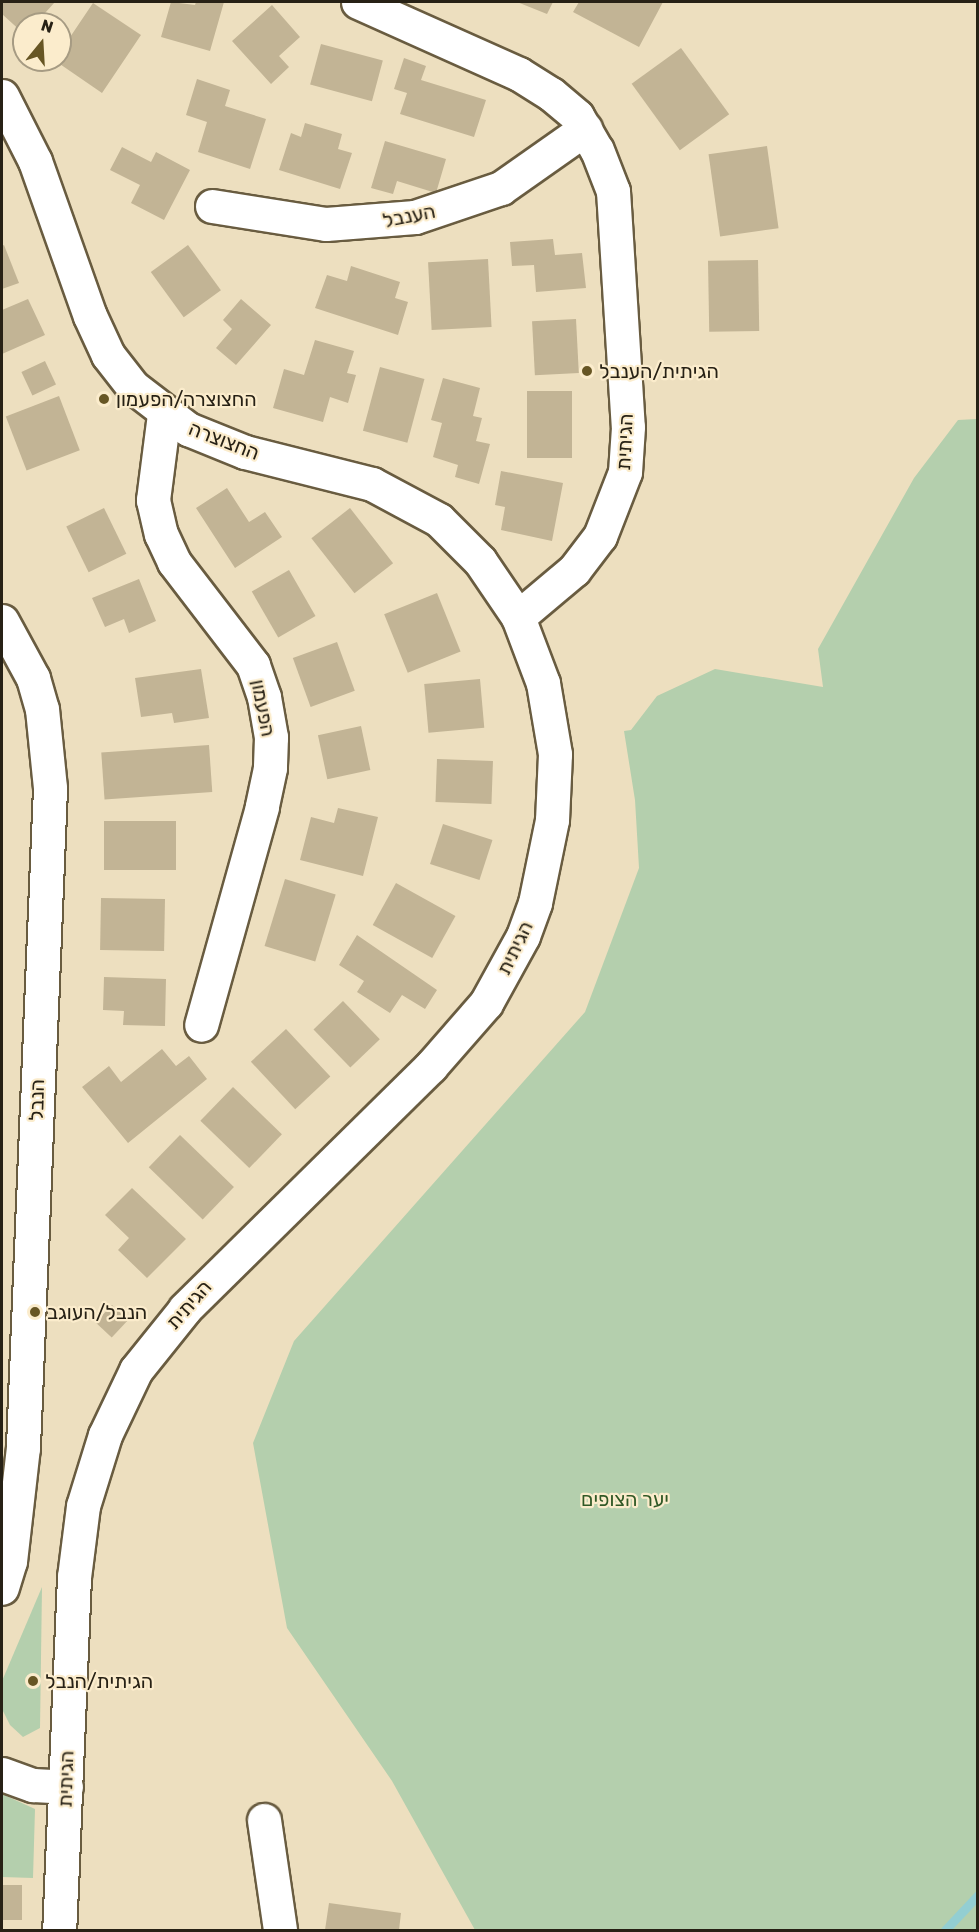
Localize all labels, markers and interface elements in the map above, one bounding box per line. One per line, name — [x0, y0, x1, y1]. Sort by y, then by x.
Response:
north arrow — [12, 12, 72, 72]
text: N — [39, 15, 56, 37]
street label: הענבל — [380, 199, 438, 233]
place label: הגיתית/הענבל — [599, 359, 719, 383]
marker: הגיתית/הענבל — [580, 364, 594, 378]
place label: החצוצרה/הפעמון — [116, 387, 257, 411]
marker: החצוצרה/הפעמון — [97, 392, 111, 406]
street label: הגיתית — [612, 413, 638, 471]
street label: החצוצרה — [185, 417, 263, 465]
street label: הפעמון — [246, 677, 280, 739]
street label: הגיתית — [492, 917, 538, 979]
street label: הנבל — [24, 1079, 50, 1121]
street label: הגיתית — [161, 1276, 217, 1334]
place label: הנבל/העוגב — [47, 1300, 147, 1324]
marker: הנבל/העוגב — [28, 1305, 42, 1319]
park label: יער הצופים — [581, 1487, 669, 1511]
place label: הגיתית/הנבל — [45, 1669, 153, 1693]
marker: הגיתית/הנבל — [26, 1674, 40, 1688]
street label: הגיתית — [53, 1750, 79, 1808]

